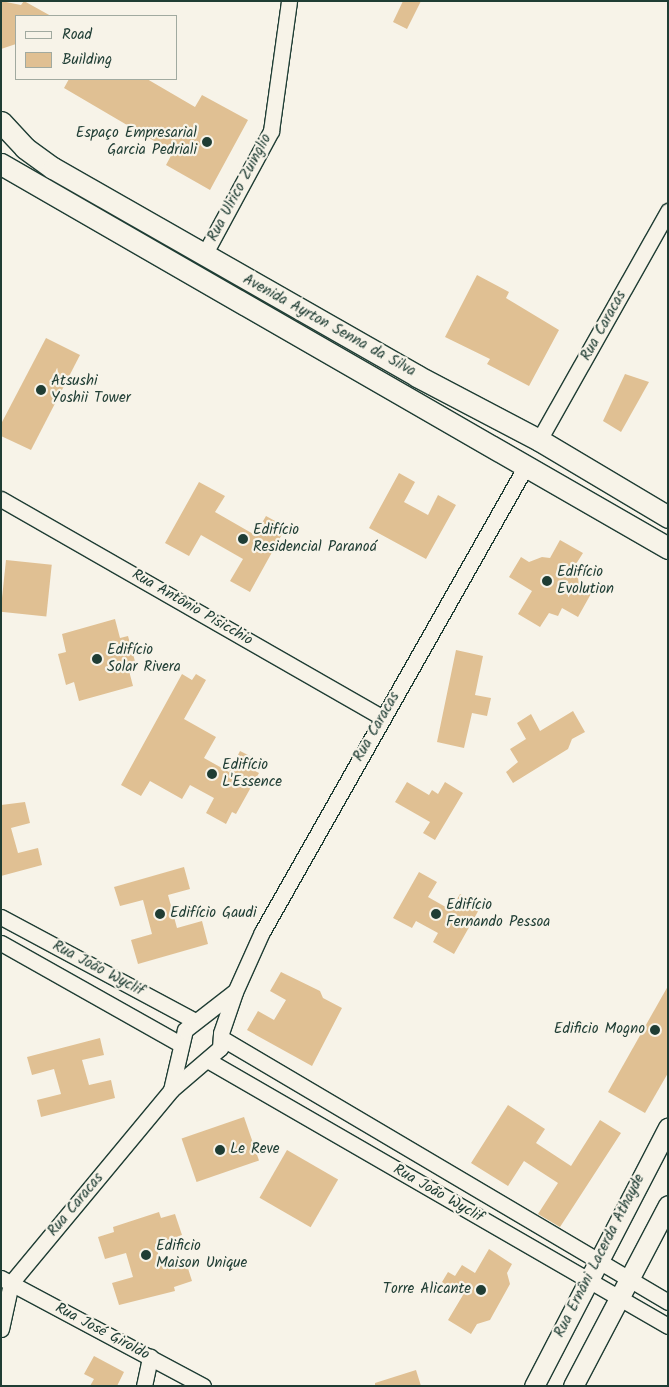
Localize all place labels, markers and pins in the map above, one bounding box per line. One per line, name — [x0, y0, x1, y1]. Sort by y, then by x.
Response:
place label: Espaço Empresarial Garcia Pedriali — [76, 124, 197, 159]
marker: Espaço Empresarial Garcia Pedriali — [201, 136, 213, 148]
place label: Atsushi Yoshii Tower — [51, 372, 131, 407]
marker: Atsushi Yoshii Tower — [35, 384, 47, 396]
place label: Edifício Residencial Paranoá — [253, 521, 377, 556]
marker: Edifício Residencial Paranoá — [237, 533, 249, 545]
place label: Edifício Evolution — [557, 563, 614, 598]
marker: Edifício Evolution — [541, 575, 553, 587]
place label: Edifício Solar Rivera — [107, 641, 181, 676]
marker: Edifício Solar Rivera — [91, 653, 103, 665]
place label: Edifício L'Essence — [222, 756, 282, 791]
marker: Edifício L'Essence — [206, 768, 218, 780]
place label: Edifício Fernando Pessoa — [446, 896, 550, 931]
place label: Edifício Gaudi — [170, 905, 257, 923]
marker: Edifício Gaudi — [154, 908, 166, 920]
marker: Edifício Fernando Pessoa — [430, 908, 442, 920]
place label: Edificio Mogno — [554, 1021, 645, 1039]
marker: Edificio Mogno — [649, 1024, 661, 1036]
place label: Le Reve — [230, 1141, 280, 1159]
marker: Le Reve — [214, 1144, 226, 1156]
place label: Edificio Maison Unique — [156, 1237, 247, 1272]
marker: Edificio Maison Unique — [140, 1249, 152, 1261]
place label: Torre Alicante — [383, 1281, 471, 1299]
marker: Torre Alicante — [475, 1284, 487, 1296]

